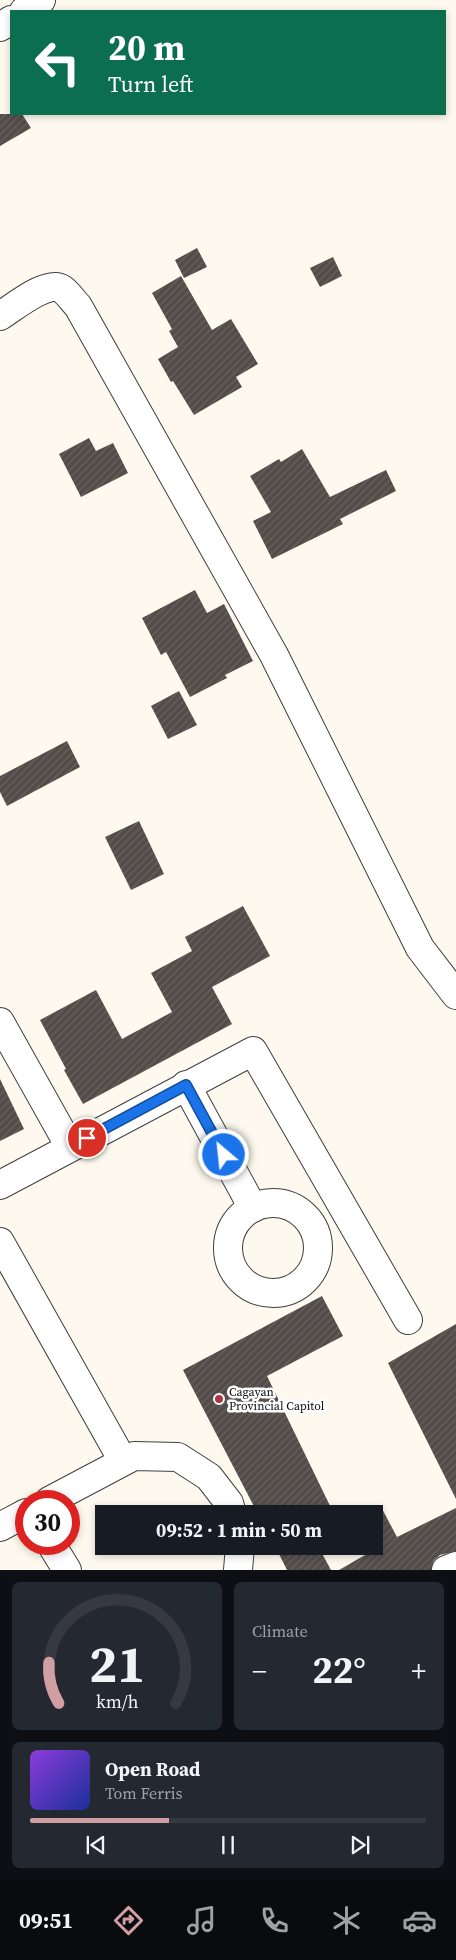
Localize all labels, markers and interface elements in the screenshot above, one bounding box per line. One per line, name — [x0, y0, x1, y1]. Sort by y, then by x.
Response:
text: 20 m — [108, 24, 185, 72]
icon: left — [25, 30, 90, 95]
text: Turn left — [108, 69, 193, 99]
pin — [66, 1117, 108, 1159]
icon: arrive — [73, 1124, 101, 1152]
position arrow — [197, 1128, 249, 1180]
place label: Cagayan Provincial Capitol — [229, 1384, 325, 1414]
marker: Cagayan Provincial Capitol — [213, 1393, 225, 1405]
speed limit sign: 30 — [15, 1490, 80, 1555]
text: 09:52 · 1 min · 50 m — [156, 1517, 322, 1543]
text: Climate — [252, 1620, 308, 1642]
text: 21 — [89, 1628, 145, 1699]
text: 22° — [312, 1644, 366, 1696]
text: − — [252, 1652, 267, 1690]
text: + — [411, 1652, 426, 1690]
text: km/h — [96, 1689, 139, 1714]
text: Open Road — [105, 1756, 200, 1782]
text: Tom Ferris — [105, 1782, 183, 1804]
icon: previous — [82, 1831, 110, 1859]
icon: pause — [214, 1831, 242, 1859]
icon: next — [346, 1831, 374, 1859]
icon: directions — [111, 1903, 146, 1938]
icon: music — [184, 1903, 219, 1938]
icon: phone — [257, 1903, 292, 1938]
icon: climate — [329, 1903, 364, 1938]
icon: car — [402, 1903, 437, 1938]
text: 09:51 — [19, 1905, 73, 1935]

